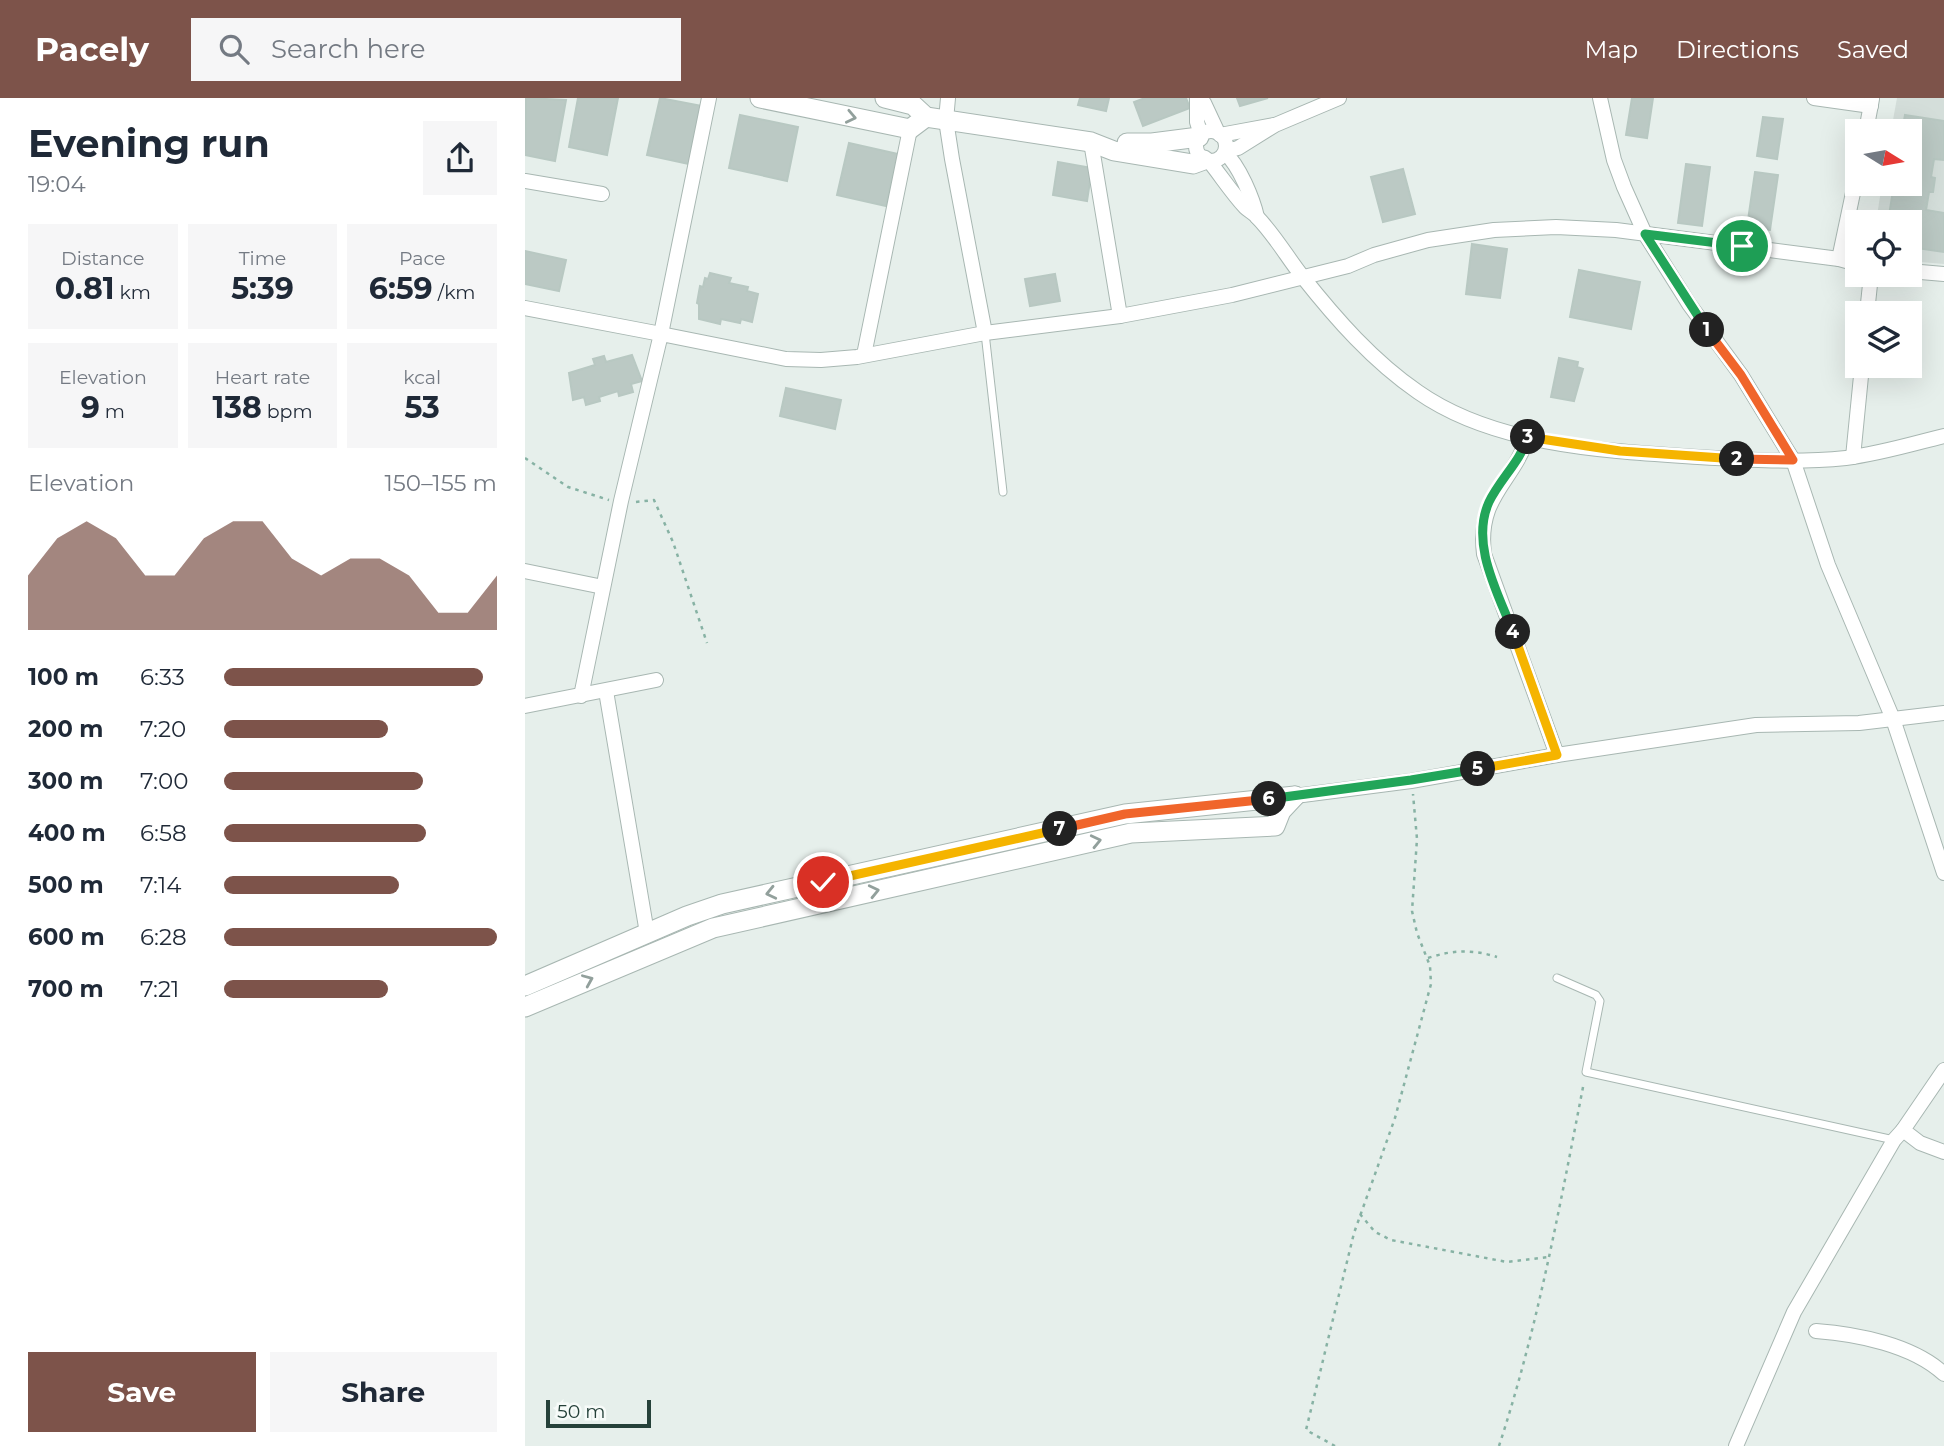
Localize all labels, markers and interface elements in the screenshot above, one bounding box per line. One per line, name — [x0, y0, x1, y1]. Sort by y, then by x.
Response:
search box — [191, 18, 681, 81]
text: Pacely — [35, 29, 149, 69]
icon: search — [215, 30, 253, 68]
text: Search here — [271, 33, 426, 65]
text: Map — [1585, 35, 1638, 64]
text: Directions — [1676, 35, 1799, 64]
text: Saved — [1837, 35, 1909, 64]
one-way arrow — [845, 108, 857, 123]
north arrow — [1845, 119, 1921, 196]
map controls — [1845, 119, 1922, 378]
text: Evening run — [28, 120, 270, 167]
button: share — [423, 121, 497, 195]
text: 19:04 — [28, 170, 86, 198]
button: locate — [1845, 210, 1922, 287]
pin — [1712, 216, 1772, 276]
icon: arrive — [1723, 227, 1761, 265]
text: Distance — [61, 247, 145, 270]
text: Time — [239, 247, 286, 270]
text: Pace — [399, 247, 445, 270]
text: 0.81 — [55, 270, 115, 307]
text: 5:39 — [231, 270, 294, 307]
text: 6:59 — [369, 270, 433, 307]
text: km — [115, 281, 151, 304]
text: /km — [433, 281, 476, 304]
button: layers — [1845, 301, 1922, 378]
pin: 1 — [1689, 313, 1725, 348]
text: 1 — [1703, 318, 1710, 341]
text: Elevation — [59, 366, 147, 389]
text: Heart rate — [215, 366, 310, 389]
text: kcal — [403, 366, 441, 389]
text: 9 — [81, 389, 100, 426]
text: 138 — [212, 389, 262, 426]
text: 53 — [404, 389, 440, 426]
text: m — [100, 400, 125, 423]
text: bpm — [262, 400, 313, 423]
pin: 3 — [1511, 420, 1545, 454]
text: 3 — [1522, 425, 1533, 448]
pin: 2 — [1719, 442, 1755, 476]
text: 2 — [1731, 447, 1742, 470]
text: Elevation — [28, 469, 134, 497]
text: 150–155 m — [385, 469, 497, 497]
pin: 4 — [1495, 614, 1531, 650]
text: 4 — [1506, 620, 1519, 643]
text: 100 m — [28, 663, 99, 691]
text: 6:33 — [140, 663, 185, 691]
text: 200 m — [28, 715, 103, 743]
text: 7:20 — [140, 715, 186, 743]
pin: 5 — [1461, 752, 1495, 786]
text: 5 — [1472, 757, 1483, 780]
text: 300 m — [28, 767, 104, 795]
text: 7:00 — [140, 767, 188, 795]
pin: 6 — [1251, 782, 1287, 816]
text: 6 — [1262, 787, 1275, 810]
pin: 7 — [1043, 812, 1077, 846]
text: 7 — [1054, 817, 1065, 840]
text: 400 m — [28, 819, 106, 847]
text: 6:58 — [140, 819, 187, 847]
one-way arrow — [1090, 834, 1102, 849]
pin — [793, 852, 853, 912]
icon: check — [804, 863, 842, 901]
text: 500 m — [28, 871, 104, 899]
text: 7:14 — [140, 871, 181, 899]
one-way arrow — [765, 885, 777, 900]
one-way arrow — [868, 885, 880, 899]
text: 600 m — [28, 923, 105, 951]
text: 6:28 — [140, 923, 187, 951]
text: 700 m — [28, 975, 104, 1003]
text: 7:21 — [140, 975, 179, 1003]
one-way arrow — [581, 975, 593, 989]
button: Save — [28, 1352, 256, 1432]
button: Share — [270, 1352, 497, 1432]
scale bar — [546, 1397, 651, 1429]
text: 50 m — [557, 1400, 605, 1423]

